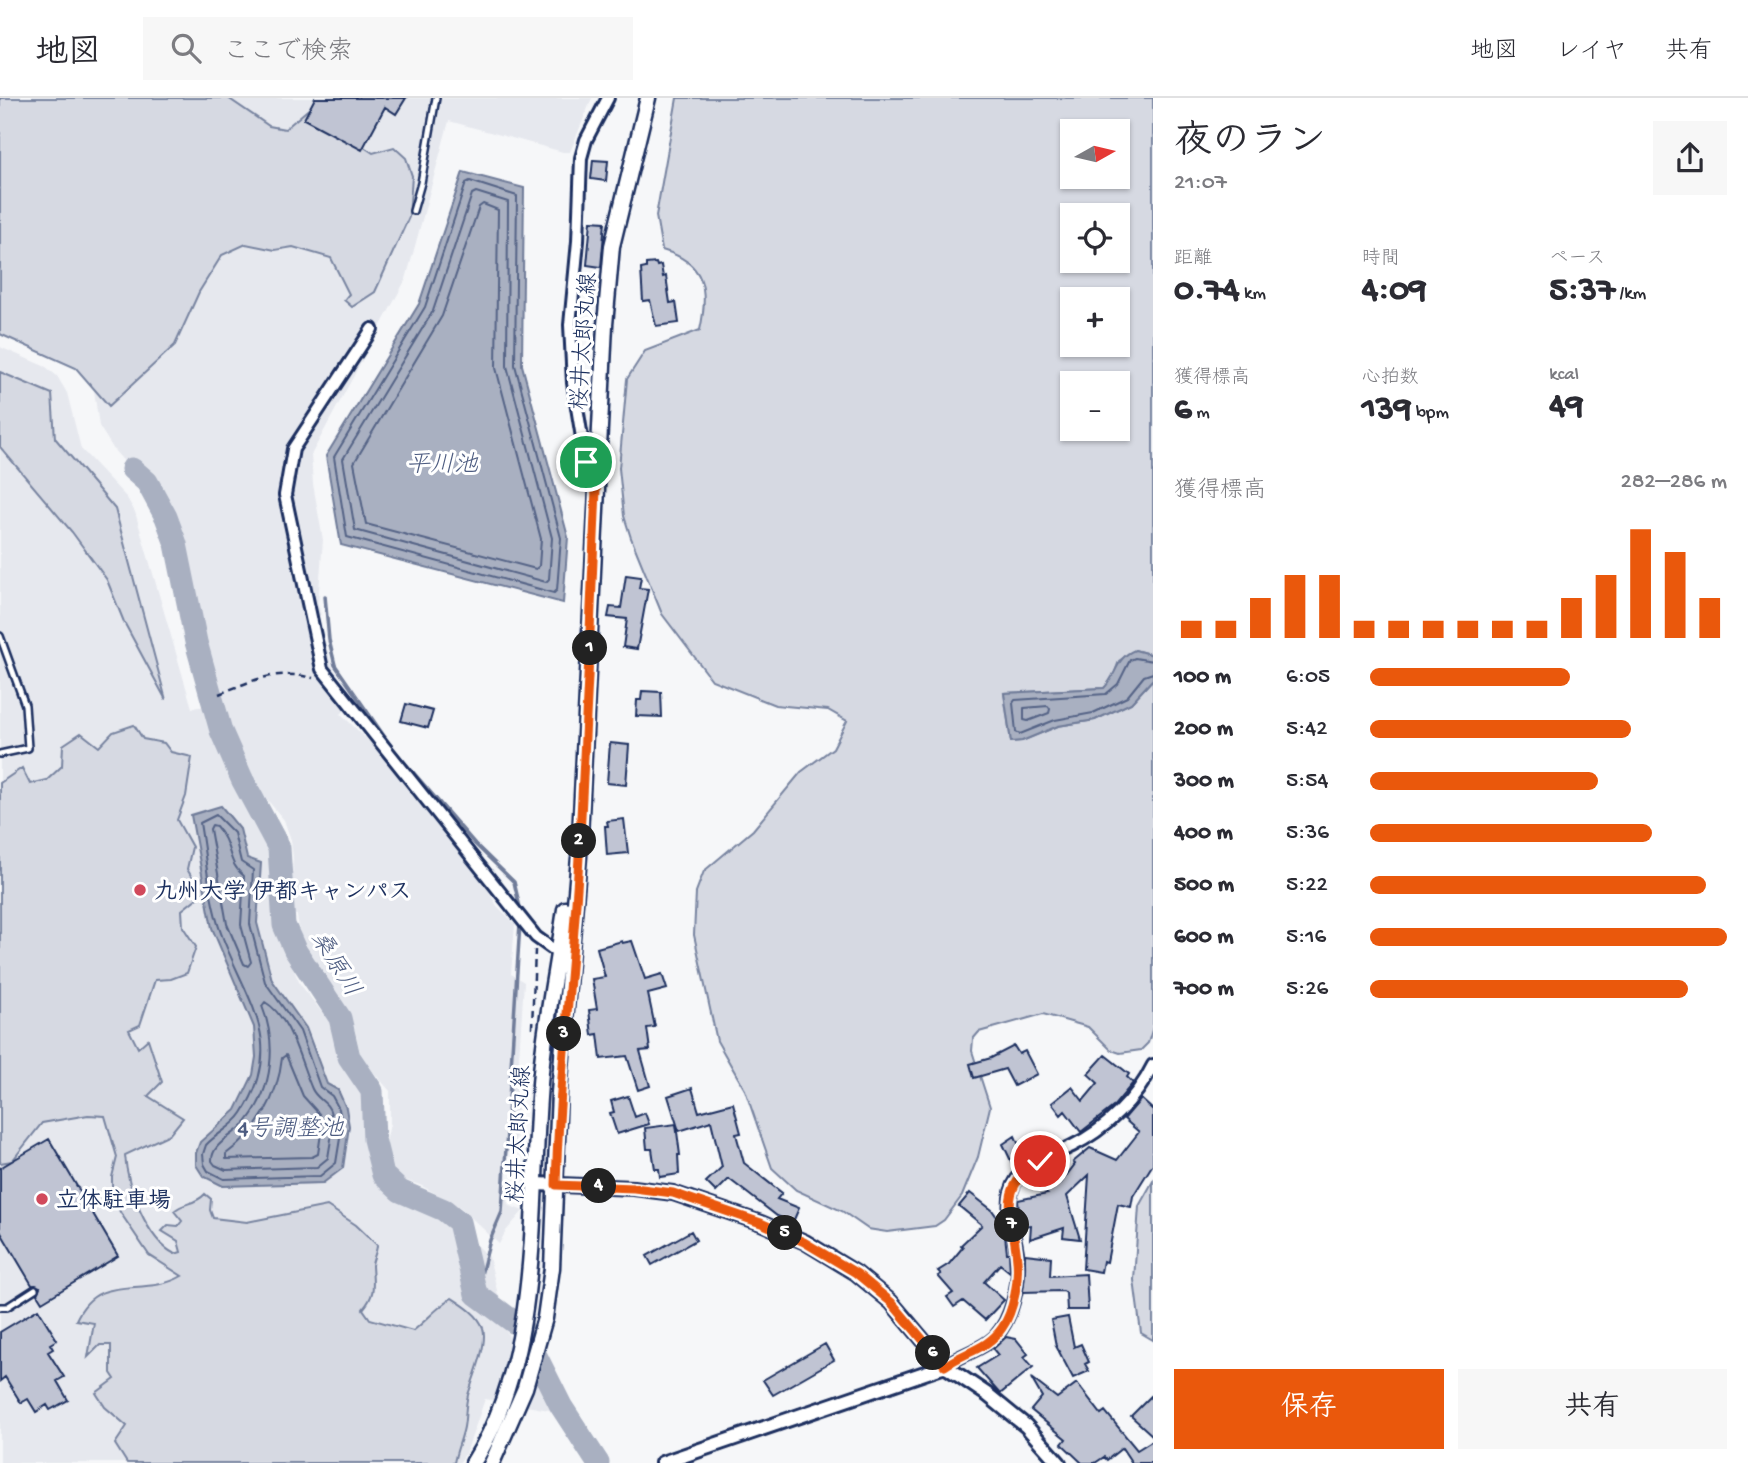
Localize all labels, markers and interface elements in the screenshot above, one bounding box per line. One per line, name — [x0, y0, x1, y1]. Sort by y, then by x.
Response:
search box — [143, 17, 633, 80]
icon: search — [167, 29, 205, 67]
text: 地図 — [35, 36, 101, 74]
text: ここで検索 — [223, 38, 353, 69]
text: 地図 — [1470, 38, 1518, 67]
text: レイヤ — [1556, 38, 1627, 67]
text: 共有 — [1665, 38, 1713, 67]
north arrow — [1060, 119, 1130, 189]
map controls — [1060, 119, 1130, 441]
button: share — [1653, 121, 1727, 195]
text: 夜のラン — [1174, 122, 1326, 166]
text: 21:07 — [1174, 170, 1227, 197]
button: locate — [1060, 203, 1130, 273]
text: 距離 — [1174, 248, 1212, 271]
text: 時間 — [1362, 248, 1400, 271]
text: ペース — [1549, 248, 1605, 271]
street label: 桜井太郎丸線 — [566, 271, 604, 411]
text: 0.74 — [1174, 271, 1240, 312]
text: 4:09 — [1362, 271, 1427, 312]
text: 5:37 — [1549, 271, 1615, 312]
text: km — [1240, 283, 1266, 306]
text: /km — [1615, 283, 1646, 306]
button: + — [1060, 287, 1130, 357]
text: kcal — [1549, 364, 1579, 387]
text: 獲得標高 — [1174, 367, 1250, 390]
text: 心拍数 — [1362, 367, 1419, 390]
button: − — [1060, 371, 1130, 441]
text: 49 — [1549, 387, 1583, 428]
text: 6 — [1174, 390, 1192, 431]
text: 139 — [1362, 390, 1412, 431]
text: m — [1192, 402, 1210, 425]
text: bpm — [1412, 402, 1449, 425]
pin — [556, 432, 616, 492]
icon: arrive — [567, 443, 605, 481]
water label: 平川池 — [406, 452, 479, 481]
text: 282–286 m — [1620, 469, 1727, 496]
text: 獲得標高 — [1174, 478, 1266, 505]
pin: 1 — [572, 630, 608, 666]
text: 1 — [586, 636, 593, 659]
text: 100 m — [1174, 664, 1231, 691]
text: 6:05 — [1286, 664, 1330, 691]
text: 200 m — [1174, 716, 1233, 743]
text: 5:42 — [1286, 716, 1327, 743]
text: 300 m — [1174, 768, 1234, 795]
text: 5:54 — [1286, 768, 1328, 795]
text: 400 m — [1174, 820, 1233, 847]
text: 5:36 — [1286, 820, 1329, 847]
pin: 2 — [562, 824, 596, 858]
text: 2 — [574, 829, 583, 852]
text: 500 m — [1174, 872, 1234, 899]
text: 5:22 — [1286, 872, 1328, 899]
place label: 九州大学 伊都キャンパス — [154, 879, 412, 907]
marker: 九州大学 伊都キャンパス — [132, 882, 148, 898]
text: 600 m — [1174, 924, 1234, 951]
text: 5:16 — [1286, 924, 1326, 951]
water label: 桑原川 — [303, 927, 365, 1003]
text: 700 m — [1174, 976, 1234, 1003]
text: 5:26 — [1286, 976, 1328, 1003]
pin: 3 — [546, 1016, 582, 1052]
text: 3 — [559, 1022, 568, 1045]
street label: 桜井太郎丸線 — [502, 1065, 538, 1204]
water label: 4号調整池 — [236, 1115, 345, 1145]
pin — [1010, 1131, 1070, 1191]
icon: check — [1021, 1142, 1059, 1180]
pin: 4 — [582, 1168, 616, 1204]
text: 4 — [594, 1174, 603, 1197]
place label: 立体駐車場 — [56, 1188, 171, 1216]
marker: 立体駐車場 — [34, 1191, 50, 1207]
pin: 7 — [995, 1208, 1030, 1242]
text: 7 — [1007, 1213, 1016, 1236]
pin: 5 — [768, 1216, 802, 1250]
text: 5 — [780, 1221, 790, 1244]
pin: 6 — [916, 1336, 950, 1370]
text: 6 — [928, 1341, 937, 1364]
button: 保存 — [1174, 1369, 1444, 1449]
button: 共有 — [1458, 1369, 1727, 1449]

